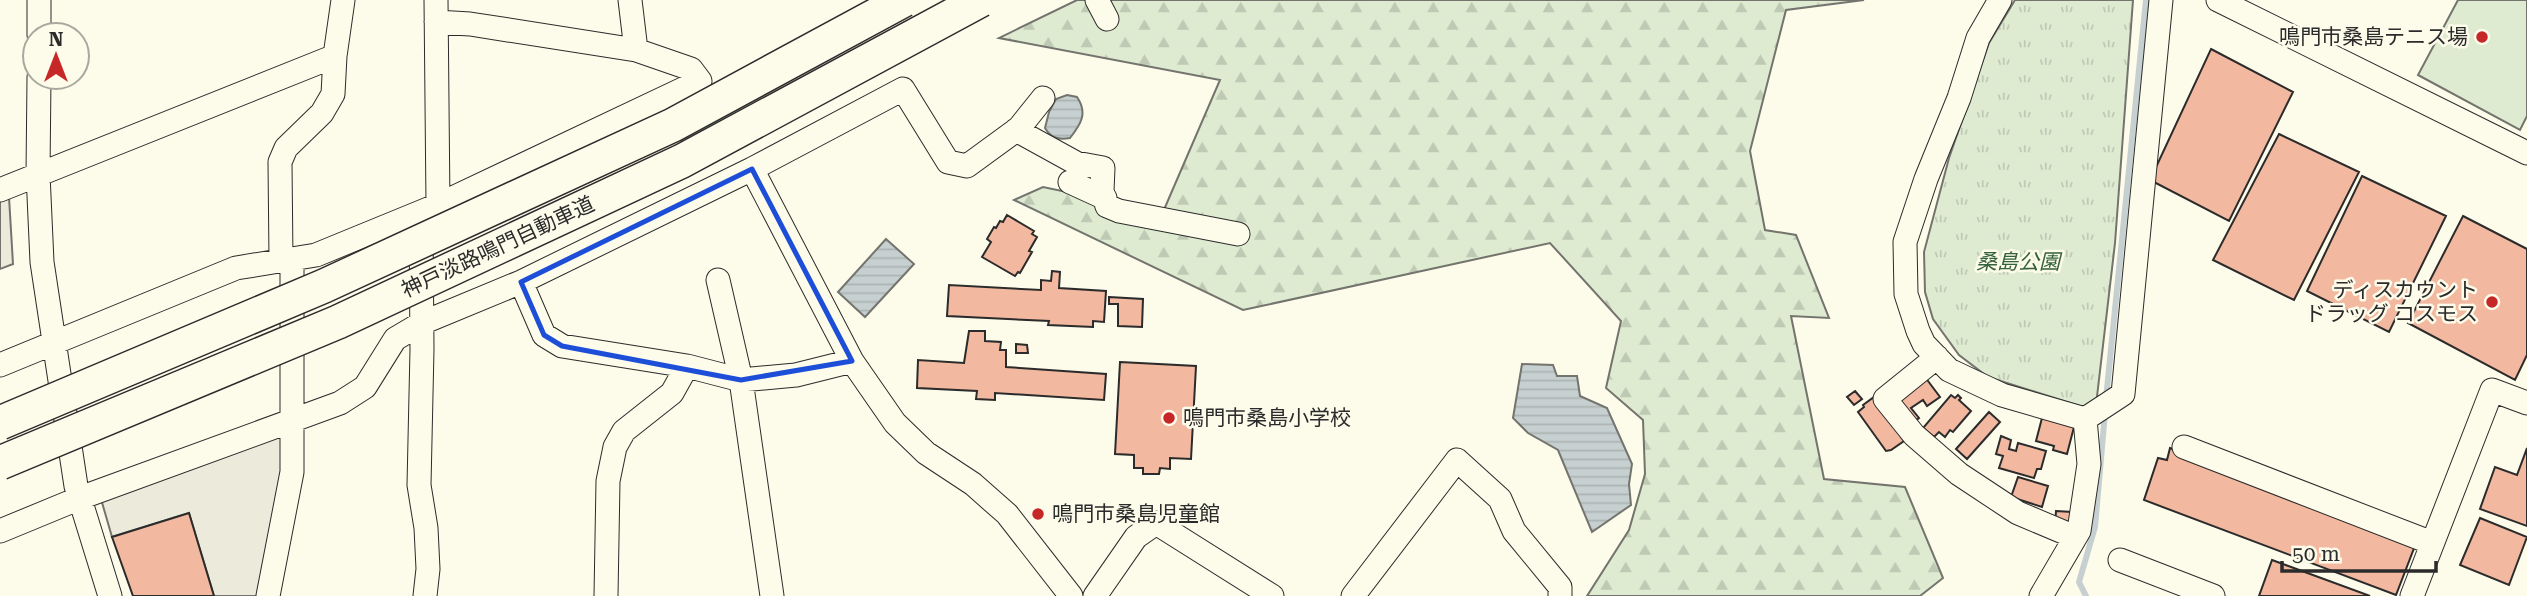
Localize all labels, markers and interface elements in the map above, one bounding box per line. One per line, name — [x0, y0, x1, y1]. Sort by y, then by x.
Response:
north arrow — [21, 21, 91, 91]
place label: 鳴門市桑島テニス場 — [2279, 25, 2468, 49]
text: N — [49, 28, 64, 51]
marker: 鳴門市桑島テニス場 — [2474, 29, 2490, 45]
street label: 神戸淡路鳴門自動車道 — [398, 192, 598, 302]
park label: 桑島公園 — [1976, 250, 2063, 274]
place label: ディスカウント ドラッグ コスモス — [2305, 278, 2478, 326]
marker: ディスカウント ドラッグ コスモス — [2484, 294, 2500, 310]
place label: 鳴門市桑島小学校 — [1183, 406, 1351, 430]
marker: 鳴門市桑島小学校 — [1161, 410, 1177, 426]
place label: 鳴門市桑島児童館 — [1052, 502, 1220, 526]
marker: 鳴門市桑島児童館 — [1030, 506, 1046, 522]
scale bar — [2282, 530, 2436, 574]
text: 50 m — [2292, 542, 2340, 566]

